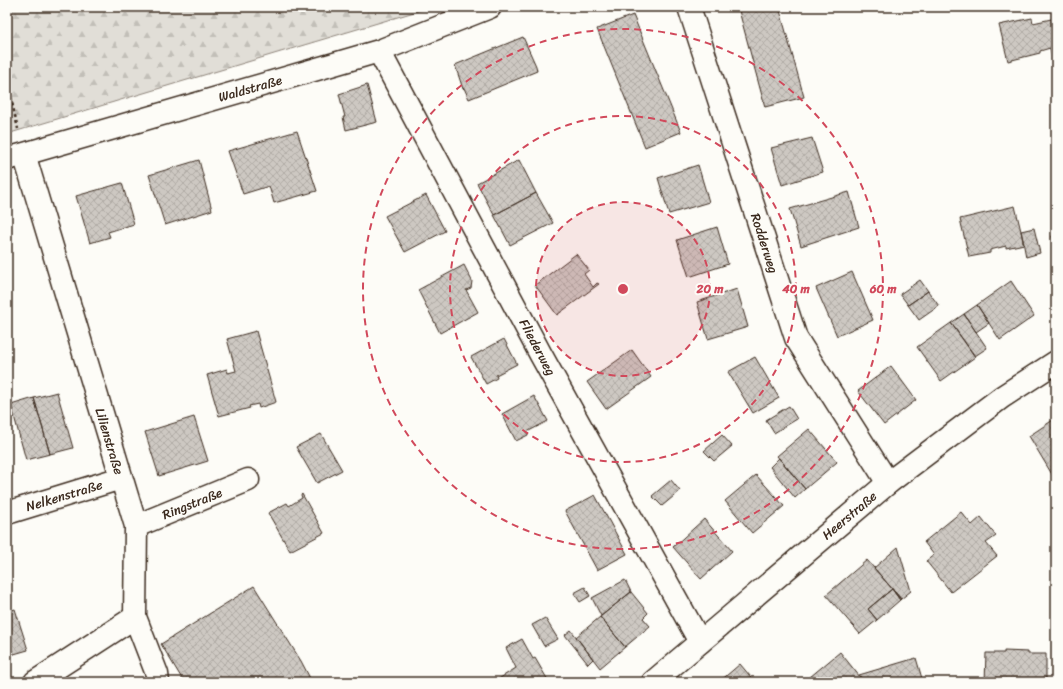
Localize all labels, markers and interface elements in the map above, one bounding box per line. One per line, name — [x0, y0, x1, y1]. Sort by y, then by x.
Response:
street label: Waldstraße — [216, 68, 285, 109]
street label: Rodderweg — [744, 210, 785, 277]
text: 20 m — [696, 278, 724, 300]
text: 40 m — [781, 278, 810, 300]
text: 60 m — [869, 278, 897, 300]
centre of rings — [616, 282, 630, 296]
street label: Fliederweg — [513, 315, 562, 380]
street label: Lilienstraße — [88, 405, 131, 478]
street label: Nelkenstraße — [23, 473, 106, 518]
street label: Ringstraße — [159, 481, 226, 526]
street label: Heerstraße — [816, 485, 882, 546]

